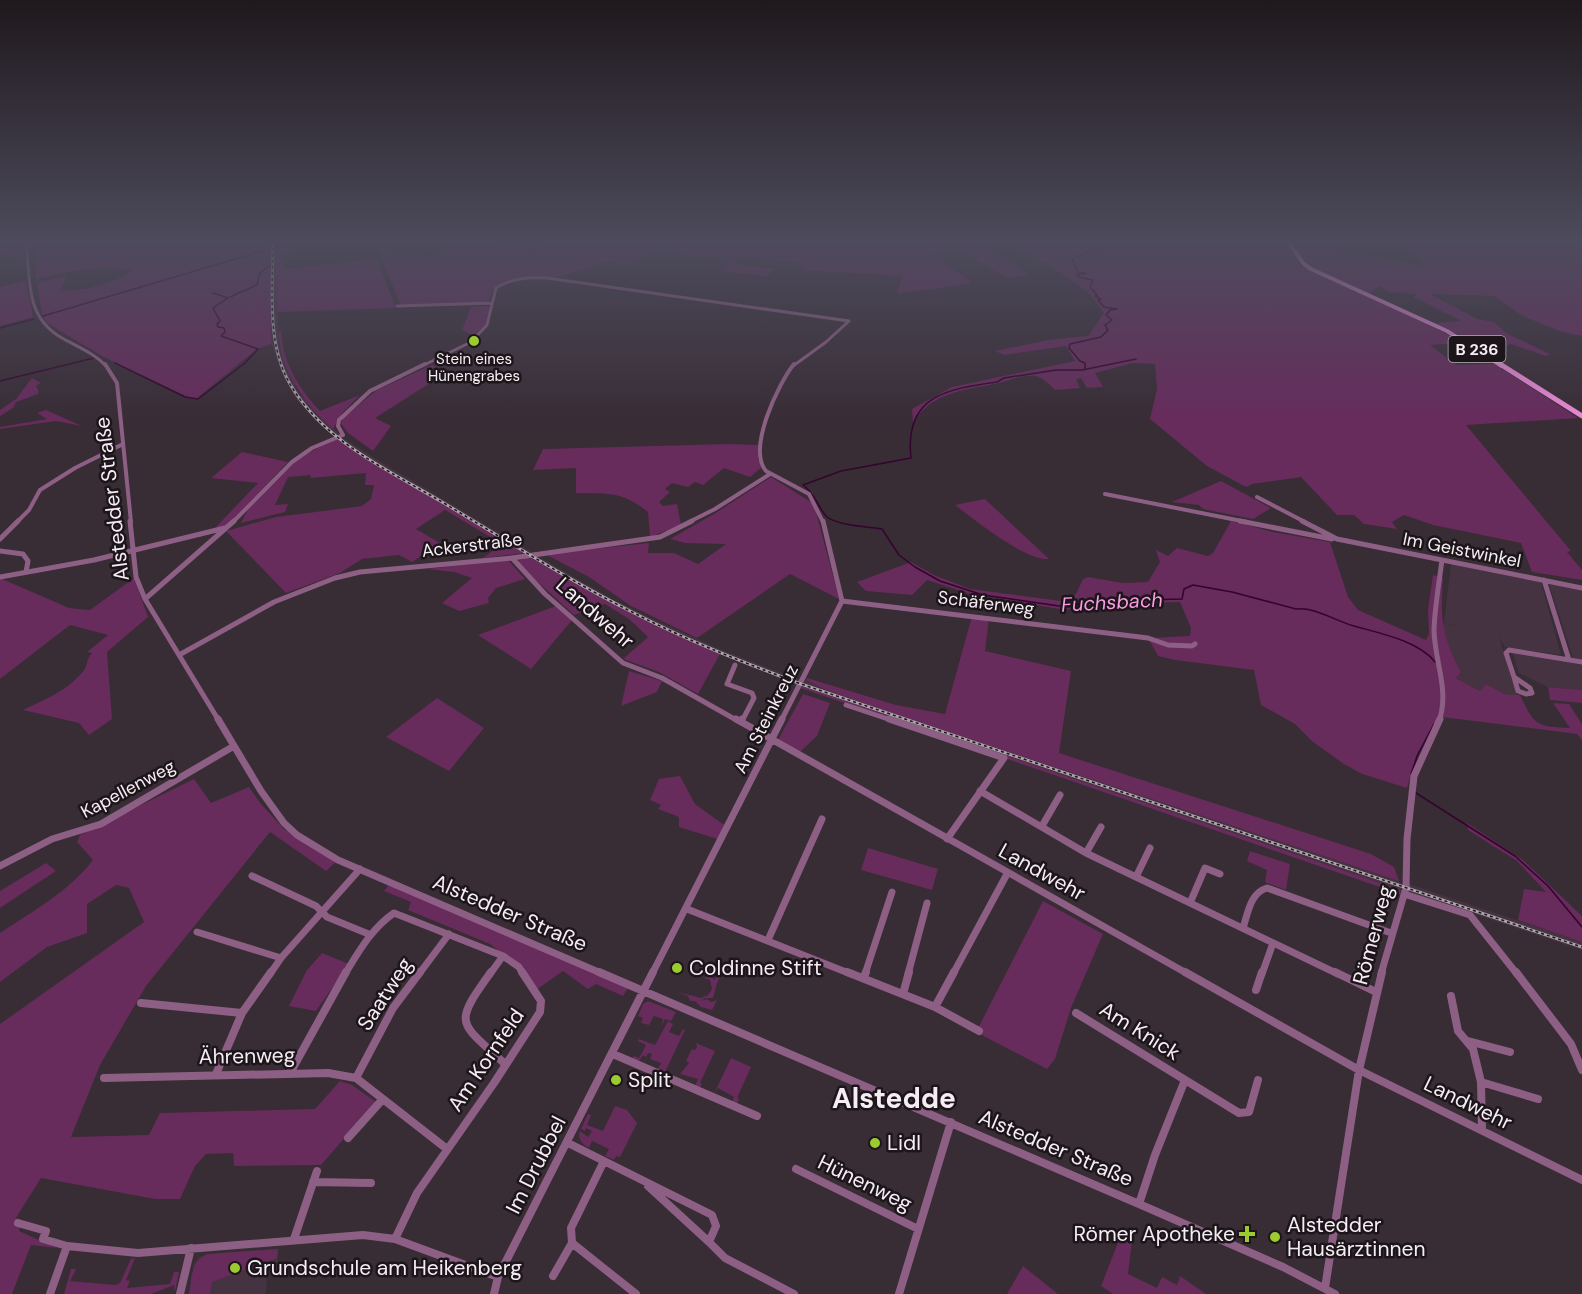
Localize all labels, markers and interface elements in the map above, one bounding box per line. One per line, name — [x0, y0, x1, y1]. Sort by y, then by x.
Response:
marker: Stein eines Hünengrabes — [467, 334, 481, 348]
road number: B 236 — [1448, 336, 1506, 362]
place label: Stein eines Hünengrabes — [428, 349, 520, 386]
street label: Alstedder Straße — [88, 415, 136, 583]
street label: Ackerstraße — [420, 527, 524, 563]
street label: Im Geistwinkel — [1401, 527, 1523, 573]
street label: Landwehr — [550, 571, 640, 655]
street label: Schäferweg — [936, 585, 1036, 621]
water label: Fuchsbach — [1061, 586, 1163, 618]
street label: Am Steinkreuz — [728, 661, 804, 777]
street label: Kapellenweg — [77, 754, 179, 824]
street label: Landwehr — [994, 837, 1091, 907]
street label: Alstedder Straße — [428, 868, 592, 958]
street label: Römerweg — [1346, 882, 1400, 988]
street label: Saatweg — [351, 952, 419, 1036]
place label: Coldinne Stift — [689, 954, 822, 982]
marker: Coldinne Stift — [670, 961, 684, 975]
street label: Am Knick — [1094, 995, 1186, 1067]
street label: Am Kornfeld — [441, 1003, 531, 1117]
street label: Ährenweg — [198, 1041, 296, 1071]
place label: Split — [628, 1066, 671, 1094]
street label: Landwehr — [1419, 1070, 1517, 1137]
marker: Split — [609, 1073, 623, 1087]
district label: Alstedde — [832, 1080, 956, 1117]
street label: Alstedder Straße — [974, 1103, 1138, 1193]
street label: Im Drubbel — [499, 1111, 573, 1219]
place label: Lidl — [887, 1129, 921, 1157]
marker: Lidl — [868, 1136, 882, 1150]
street label: Hünenweg — [813, 1148, 917, 1218]
place label: Alstedder Hausärztinnen — [1287, 1211, 1425, 1263]
place label: Römer Apotheke — [1074, 1220, 1235, 1248]
marker: Römer Apotheke — [1240, 1227, 1254, 1241]
marker: Alstedder Hausärztinnen — [1268, 1230, 1282, 1244]
place label: Grundschule am Heikenberg — [247, 1254, 522, 1282]
marker: Grundschule am Heikenberg — [228, 1261, 242, 1275]

